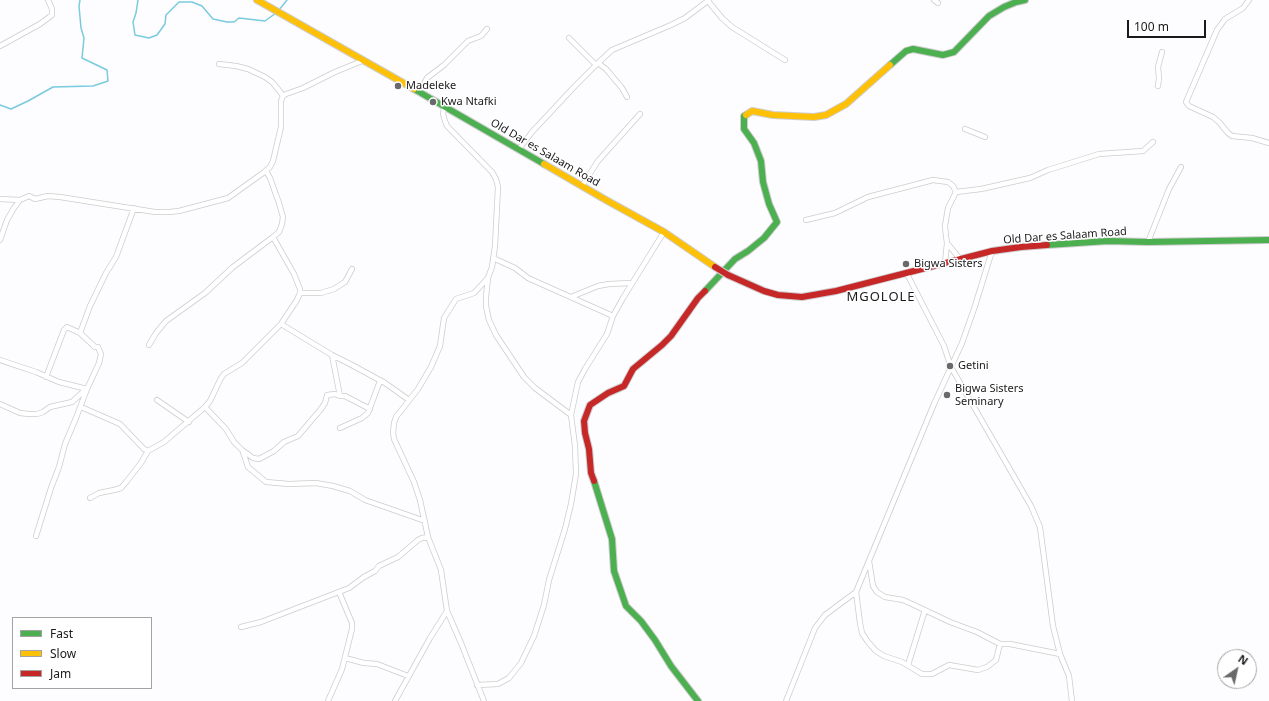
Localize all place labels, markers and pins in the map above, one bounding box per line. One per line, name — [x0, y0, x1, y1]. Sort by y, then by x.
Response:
place label: Madeleke — [406, 79, 456, 93]
marker: Madeleke — [393, 81, 403, 91]
place label: Kwa Ntafki — [441, 95, 496, 109]
marker: Kwa Ntafki — [428, 97, 438, 107]
place label: Bigwa Sisters — [914, 257, 983, 271]
marker: Bigwa Sisters — [901, 259, 911, 269]
place label: Getini — [958, 359, 989, 373]
marker: Getini — [945, 361, 955, 371]
place label: Bigwa Sisters Seminary — [955, 382, 1024, 408]
marker: Bigwa Sisters Seminary — [942, 390, 952, 400]

